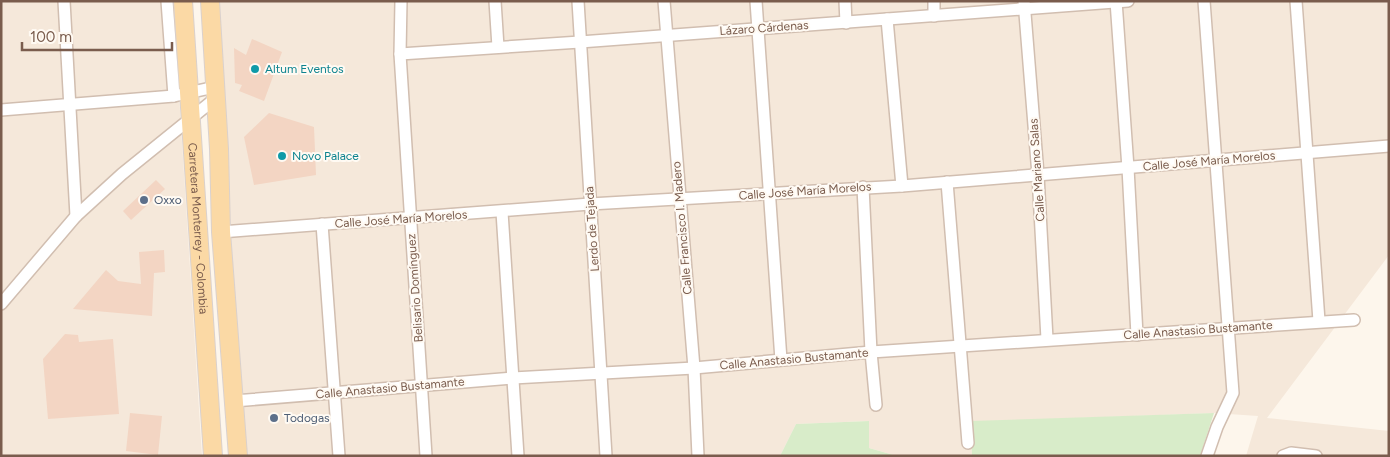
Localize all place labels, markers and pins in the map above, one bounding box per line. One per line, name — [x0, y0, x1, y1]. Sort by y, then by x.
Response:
place label: Altum Eventos — [265, 62, 344, 76]
marker: Altum Eventos — [249, 63, 261, 75]
place label: Novo Palace — [292, 149, 359, 163]
marker: Novo Palace — [276, 150, 288, 162]
place label: Oxxo — [154, 193, 182, 207]
marker: Oxxo — [138, 194, 150, 206]
place label: Todogas — [284, 411, 330, 425]
marker: Todogas — [268, 412, 280, 424]

